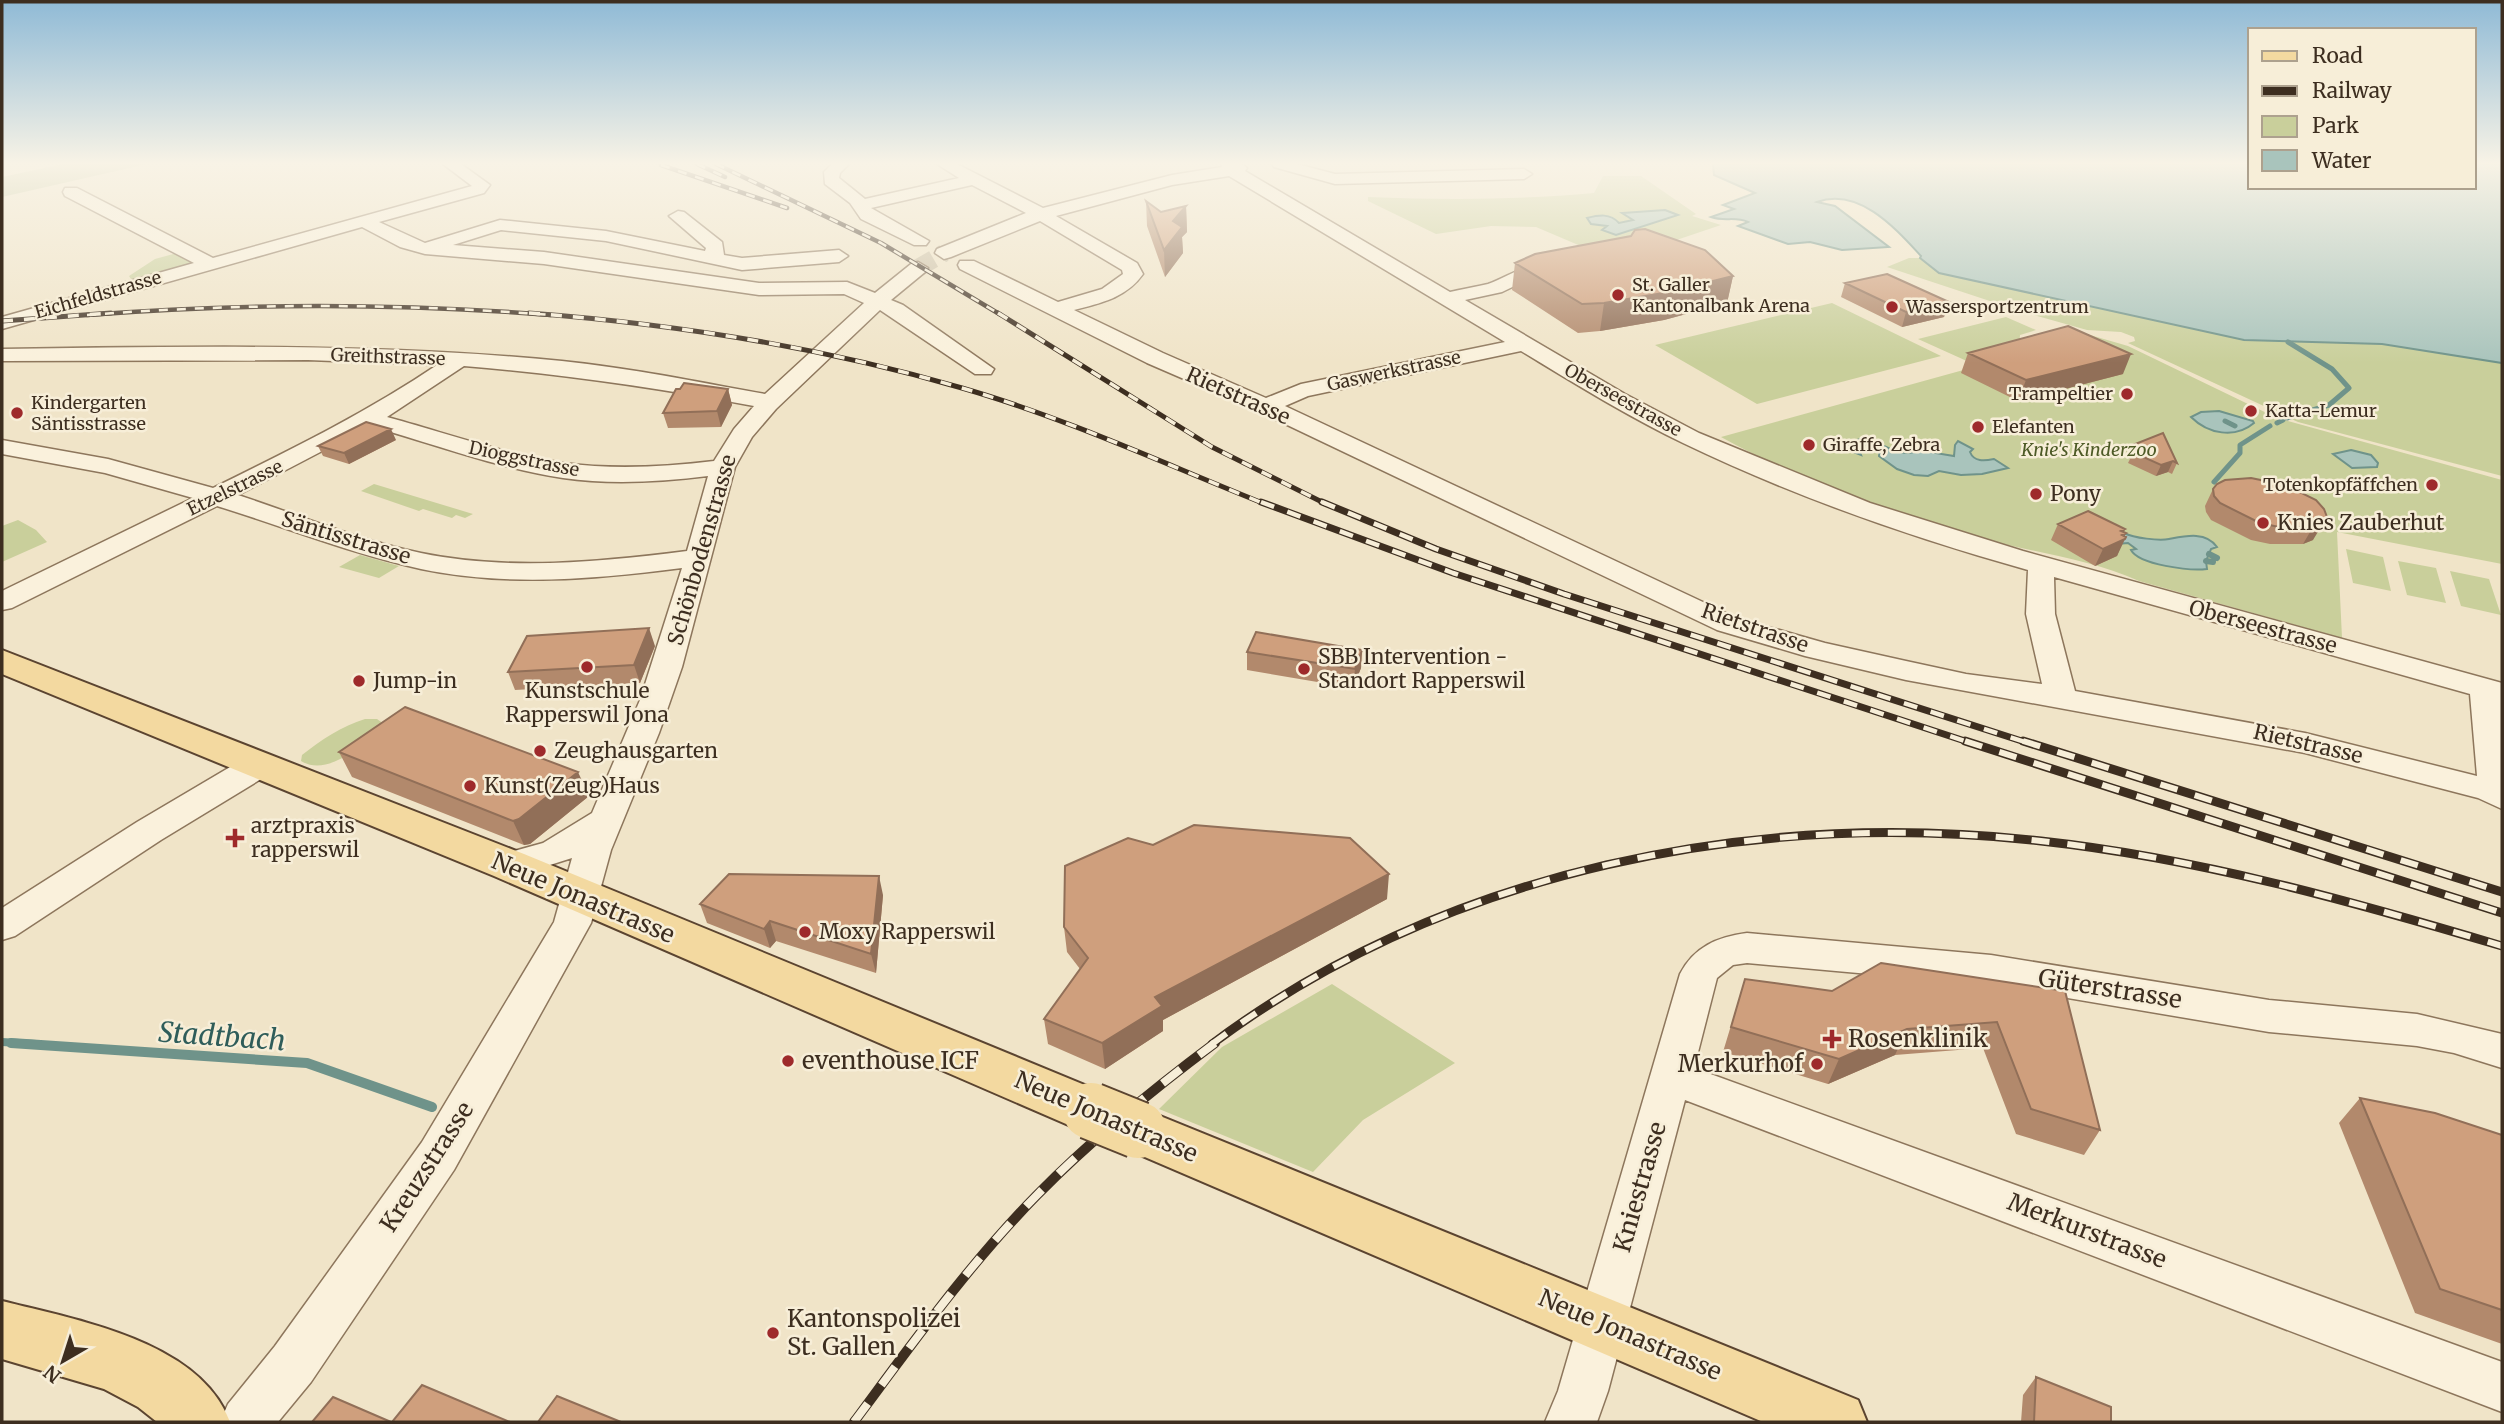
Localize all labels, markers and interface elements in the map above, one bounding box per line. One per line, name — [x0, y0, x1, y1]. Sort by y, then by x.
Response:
legend — [2248, 28, 2476, 189]
text: Road — [2312, 42, 2363, 69]
text: Railway — [2312, 77, 2393, 104]
text: Park — [2312, 112, 2359, 139]
text: Water — [2311, 147, 2371, 174]
street label: Eichfeldstrasse — [32, 265, 164, 324]
place label: St. Galler Kantonalbank Arena — [1632, 273, 1810, 317]
marker: St. Galler Kantonalbank Arena — [1610, 287, 1626, 303]
place label: Wassersportzentrum — [1905, 295, 2089, 318]
marker: Wassersportzentrum — [1884, 299, 1900, 315]
street label: Greithstrasse — [330, 343, 446, 370]
street label: Gaswerkstrasse — [1325, 345, 1463, 396]
street label: Oberseestrasse — [1561, 358, 1686, 441]
street label: Rietstrasse — [1182, 361, 1295, 431]
place label: Trampeltier — [2009, 382, 2113, 405]
marker: Trampeltier — [2119, 386, 2135, 402]
place label: Kindergarten Säntisstrasse — [31, 391, 147, 435]
place label: Katta-Lemur — [2265, 399, 2377, 422]
marker: Katta-Lemur — [2243, 403, 2259, 419]
marker: Kindergarten Säntisstrasse — [9, 405, 25, 421]
place label: Elefanten — [1992, 415, 2075, 438]
marker: Elefanten — [1970, 419, 1986, 435]
place label: Giraffe, Zebra — [1823, 433, 1940, 456]
street label: Dioggstrasse — [467, 436, 581, 481]
marker: Giraffe, Zebra — [1801, 437, 1817, 453]
park label: Knie's Kinderzoo — [2020, 438, 2157, 461]
street label: Schönbodenstrasse — [661, 451, 742, 648]
street label: Etzelstrasse — [183, 454, 286, 521]
place label: Totenkopfäffchen — [2263, 473, 2418, 496]
marker: Totenkopfäffchen — [2424, 477, 2440, 493]
place label: Pony — [2050, 480, 2102, 507]
marker: Pony — [2028, 486, 2044, 502]
street label: Säntisstrasse — [278, 505, 414, 570]
place label: Knies Zauberhut — [2277, 509, 2444, 536]
marker: Knies Zauberhut — [2255, 515, 2271, 531]
street label: Oberseestrasse — [2186, 594, 2340, 659]
street label: Rietstrasse — [1698, 597, 1812, 658]
place label: SBB Intervention - Standort Rapperswil — [1318, 643, 1526, 694]
marker: Kunstschule Rapperswil Jona — [579, 659, 595, 675]
marker: SBB Intervention - Standort Rapperswil — [1296, 661, 1312, 677]
place label: Jump-in — [372, 667, 457, 694]
marker: Jump-in — [351, 673, 367, 689]
place label: Kunstschule Rapperswil Jona — [505, 677, 669, 728]
street label: Rietstrasse — [2251, 718, 2365, 769]
place label: Zeughausgarten — [554, 737, 718, 764]
marker: Zeughausgarten — [532, 743, 548, 759]
place label: Kunst(Zeug)Haus — [484, 772, 660, 799]
marker: Kunst(Zeug)Haus — [462, 778, 478, 794]
place label: arztpraxis rapperswil — [251, 812, 360, 863]
marker: arztpraxis rapperswil — [225, 828, 245, 848]
street label: Neue Jonastrasse — [487, 845, 679, 950]
place label: Moxy Rapperswil — [819, 918, 996, 945]
marker: Moxy Rapperswil — [797, 924, 813, 940]
street label: Güterstrasse — [2036, 962, 2184, 1015]
water label: Stadtbach — [157, 1014, 287, 1058]
place label: Rosenklinik — [1848, 1023, 1989, 1054]
marker: Rosenklinik — [1822, 1029, 1842, 1049]
place label: eventhouse ICF — [802, 1045, 979, 1076]
place label: Merkurhof — [1678, 1048, 1804, 1079]
marker: eventhouse ICF — [780, 1053, 796, 1069]
marker: Merkurhof — [1809, 1056, 1825, 1072]
street label: Neue Jonastrasse — [1010, 1064, 1202, 1169]
street label: Kreuzstrasse — [373, 1096, 480, 1238]
street label: Kniestrasse — [1606, 1118, 1673, 1256]
street label: Merkurstrasse — [2003, 1186, 2171, 1275]
street label: Neue Jonastrasse — [1534, 1282, 1726, 1387]
place label: Kantonspolizei St. Gallen — [787, 1303, 961, 1362]
marker: Kantonspolizei St. Gallen — [765, 1325, 781, 1341]
north arrow — [28, 1326, 98, 1396]
text: N — [39, 1360, 66, 1388]

